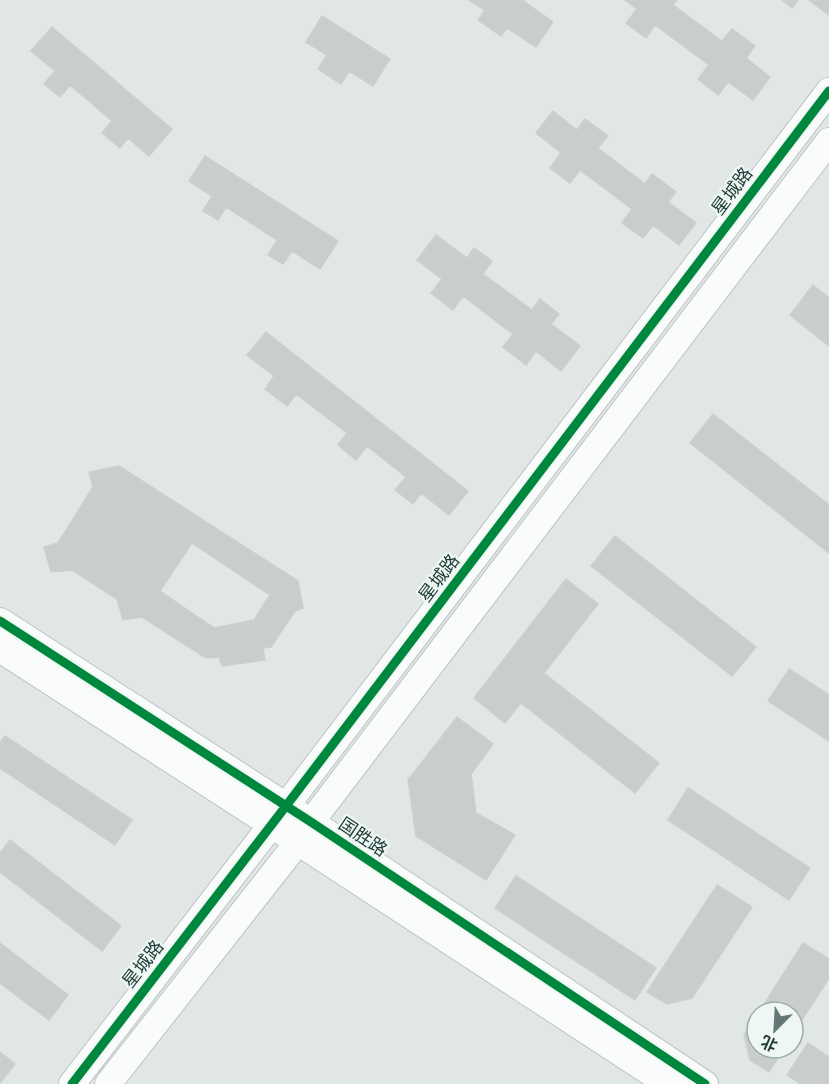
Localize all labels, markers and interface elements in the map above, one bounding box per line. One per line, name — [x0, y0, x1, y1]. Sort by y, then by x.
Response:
street label: 星城路 — [707, 163, 757, 219]
street label: 星城路 — [414, 550, 464, 606]
street label: 国胜路 — [334, 813, 392, 861]
street label: 星城路 — [118, 936, 168, 992]
north arrow — [745, 1000, 805, 1060]
text: 北 — [758, 1031, 780, 1055]

